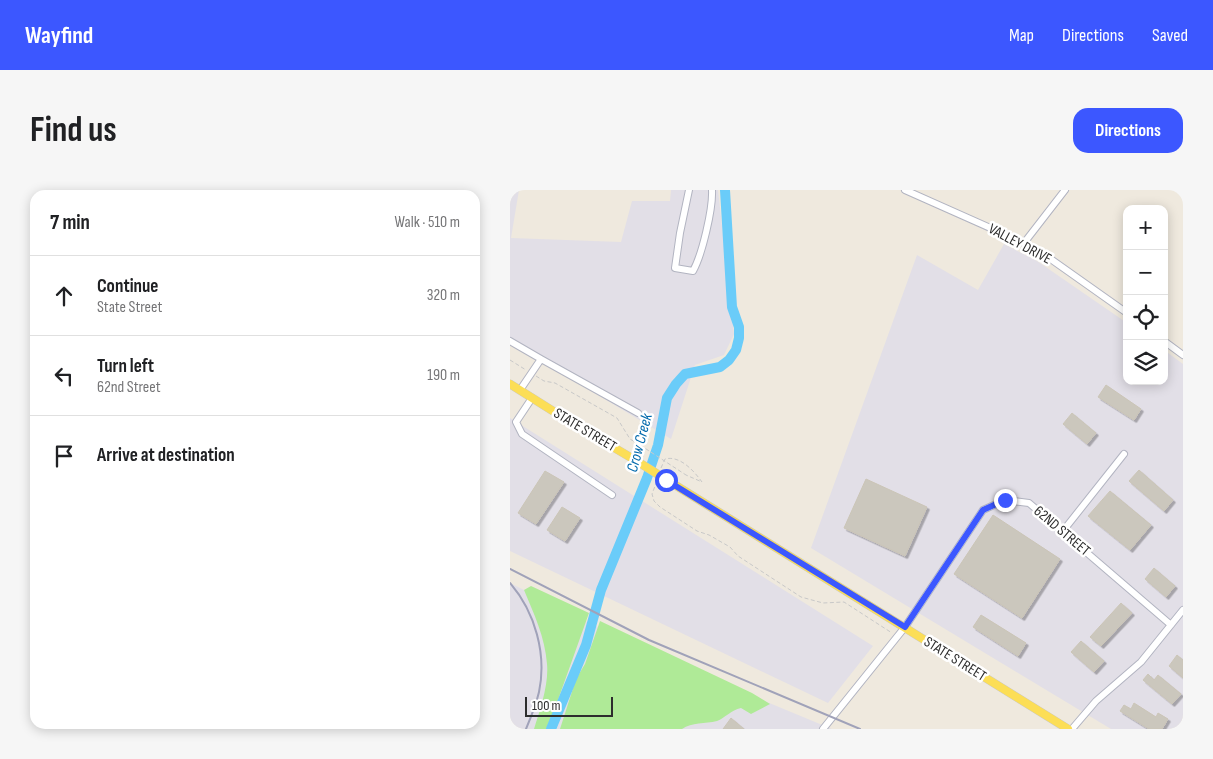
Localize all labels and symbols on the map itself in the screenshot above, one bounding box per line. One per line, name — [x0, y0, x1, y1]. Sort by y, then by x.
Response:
street label: VALLEY DRIVE — [985, 219, 1055, 269]
street label: STATE STREET — [550, 404, 620, 456]
water label: Crow Creek — [623, 411, 657, 474]
route start — [655, 469, 678, 492]
route end — [994, 489, 1017, 512]
street label: 62ND STREET — [1030, 502, 1094, 560]
street label: STATE STREET — [920, 632, 990, 686]
scale bar — [525, 694, 612, 717]

